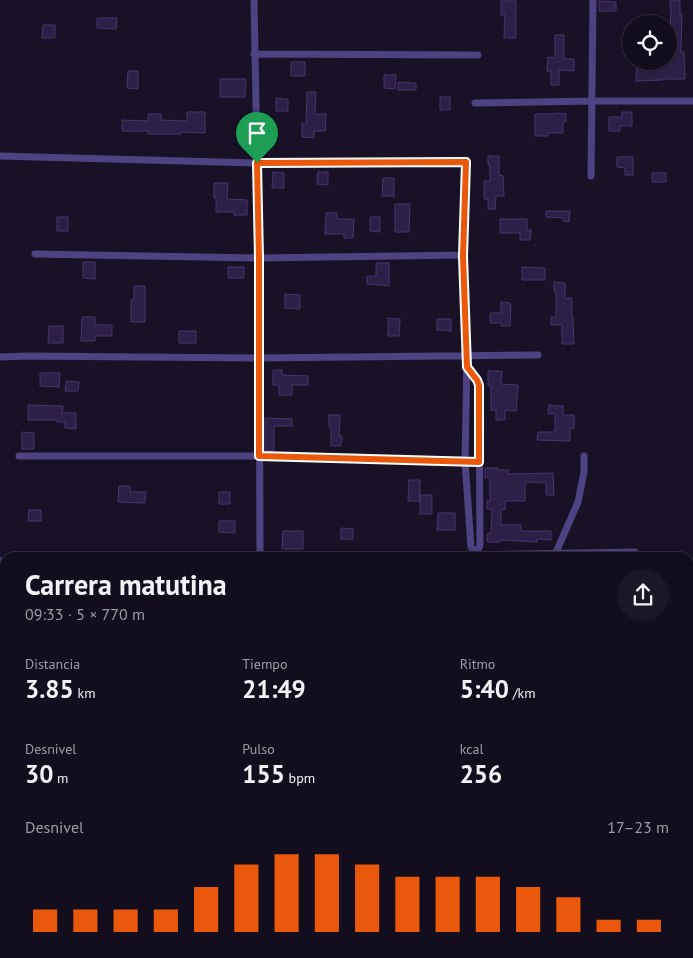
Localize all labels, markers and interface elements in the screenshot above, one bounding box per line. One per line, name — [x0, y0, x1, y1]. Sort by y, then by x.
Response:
map controls — [622, 15, 677, 70]
button: locate — [622, 15, 677, 70]
pin — [236, 112, 278, 163]
icon: arrive — [243, 119, 271, 147]
text: Carrera matutina — [25, 566, 227, 603]
button: share — [617, 569, 669, 621]
text: 09:33 · 5 × 770 m — [25, 604, 145, 624]
text: Distancia — [25, 655, 80, 673]
text: Tiempo — [242, 655, 287, 673]
text: Ritmo — [460, 655, 495, 673]
text: 3.85 — [25, 673, 74, 705]
text: 21:49 — [242, 673, 306, 705]
text: 5:40 — [460, 673, 509, 705]
text: km — [74, 684, 96, 702]
text: /km — [509, 684, 536, 702]
text: Desnivel — [25, 740, 76, 758]
text: Pulso — [242, 740, 275, 758]
text: kcal — [460, 740, 484, 758]
text: 30 — [25, 758, 53, 790]
text: 155 — [242, 758, 285, 790]
text: 256 — [460, 758, 502, 790]
text: m — [53, 769, 68, 787]
text: bpm — [285, 769, 315, 787]
text: Desnivel — [25, 817, 84, 837]
text: 17–23 m — [607, 817, 669, 837]

